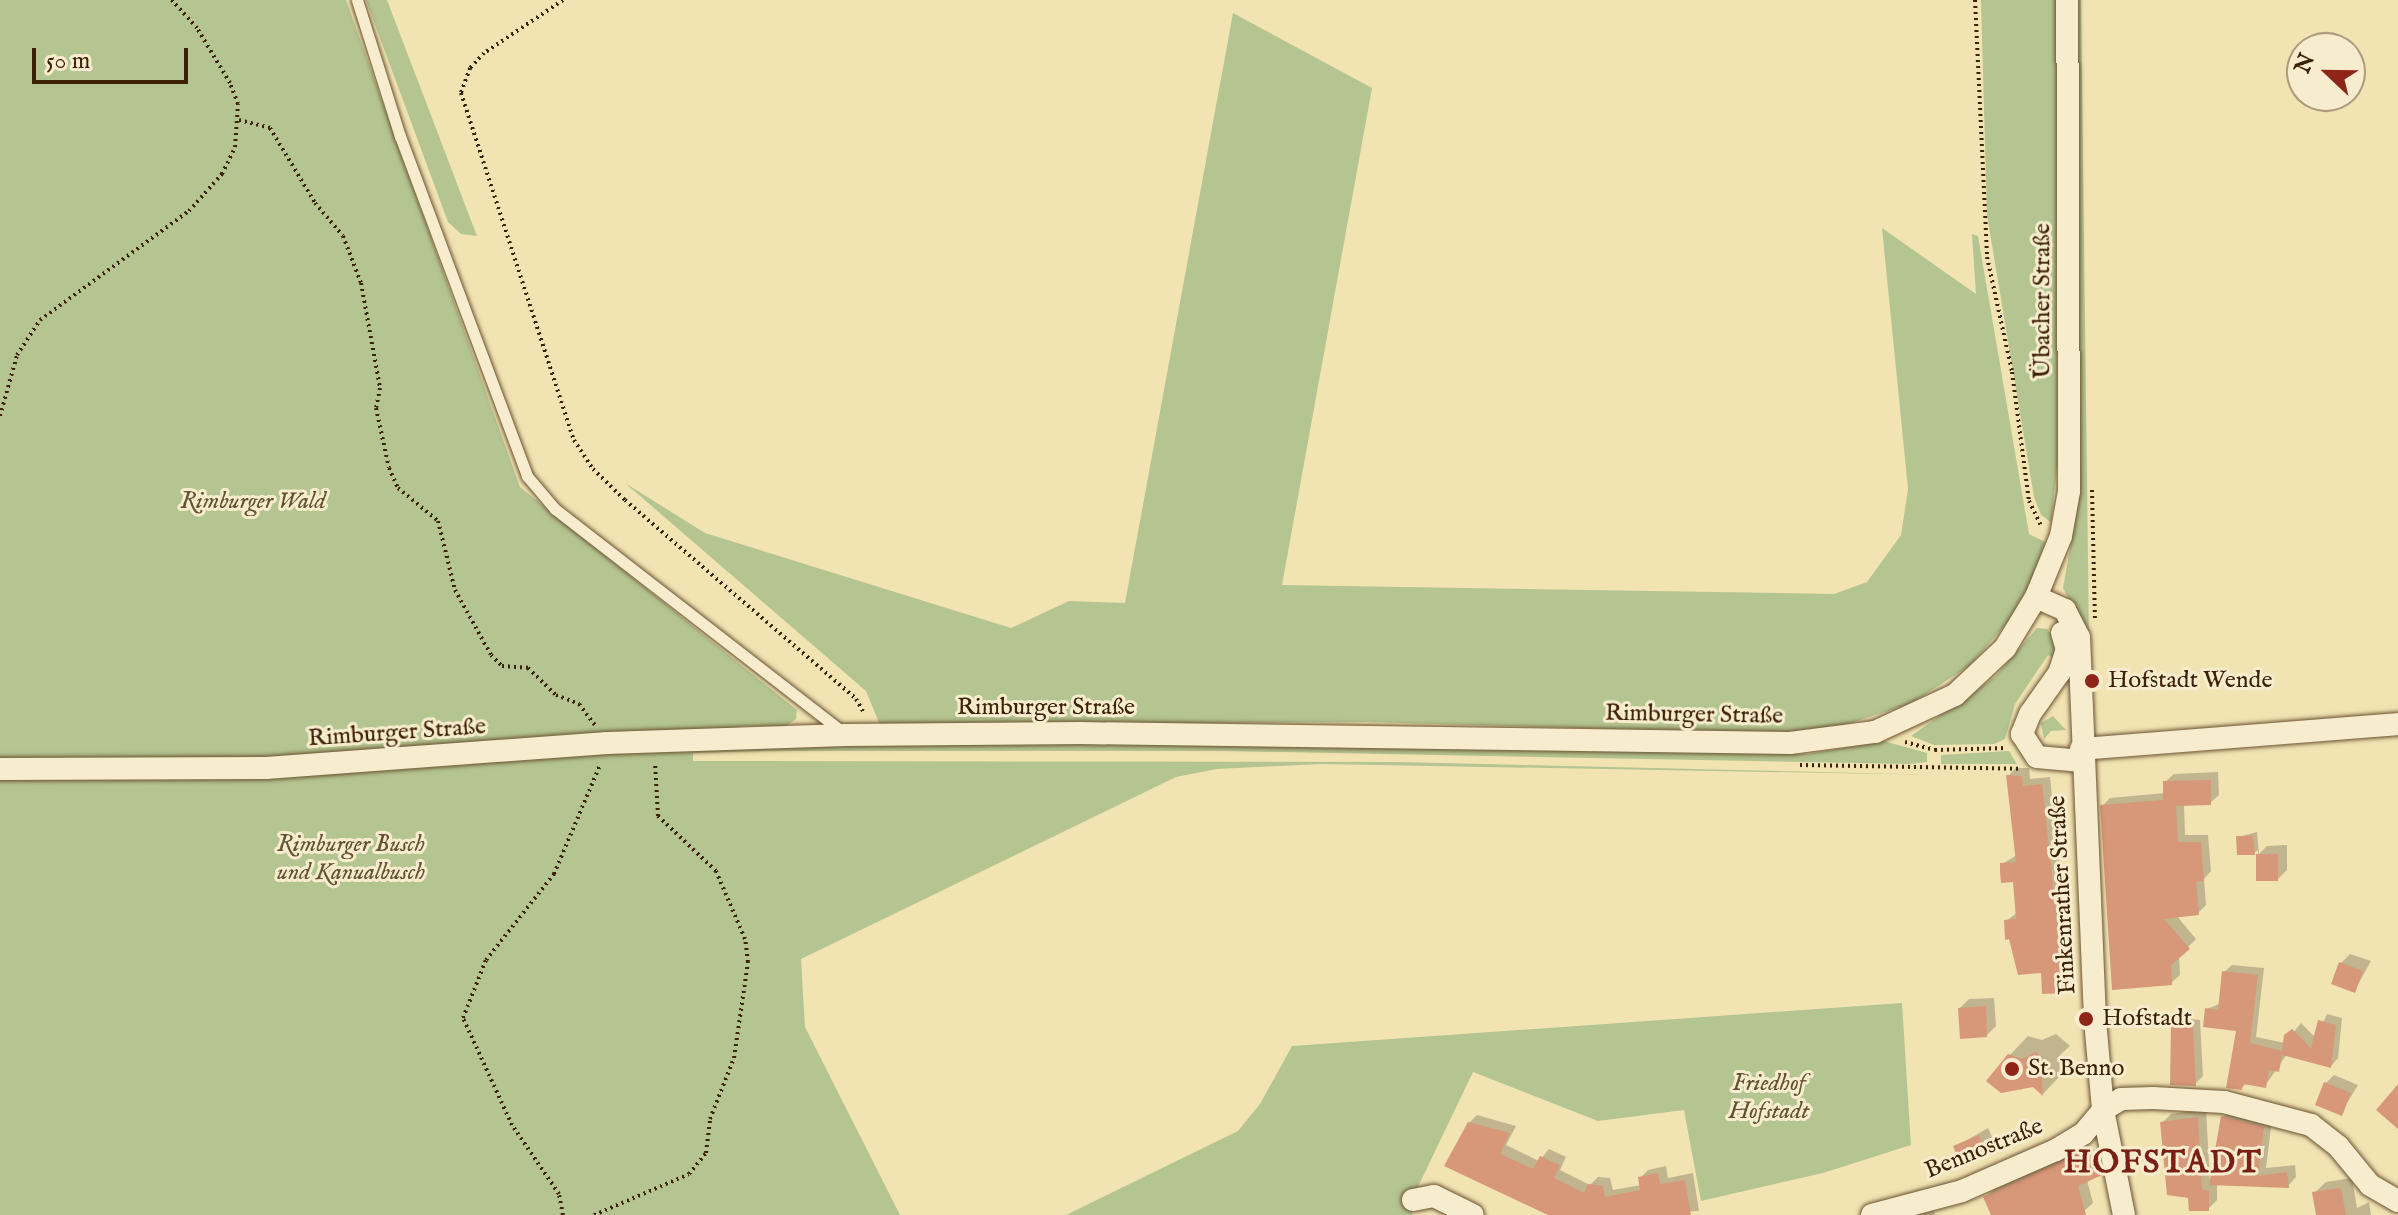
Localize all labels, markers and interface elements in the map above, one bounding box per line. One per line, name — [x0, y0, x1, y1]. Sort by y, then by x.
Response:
scale bar — [36, 32, 192, 82]
north arrow — [2286, 32, 2366, 112]
text: 50 m — [46, 46, 90, 77]
text: N — [2289, 50, 2322, 78]
street label: Übacher Straße — [2029, 223, 2057, 379]
park label: Rimburger Wald — [180, 488, 326, 516]
place label: Hofstadt Wende — [2108, 667, 2272, 695]
marker: Hofstadt Wende — [2083, 672, 2101, 690]
street label: Rimburger Straße — [957, 694, 1135, 722]
street label: Rimburger Straße — [1605, 699, 1783, 731]
street label: Rimburger Straße — [307, 712, 487, 754]
street label: Finkenrather Straße — [2043, 795, 2083, 995]
park label: Rimburger Busch und Kanualbusch — [277, 831, 425, 887]
place label: Hofstadt — [2102, 1005, 2192, 1033]
marker: Hofstadt — [2077, 1010, 2095, 1028]
place label: St. Benno — [2028, 1055, 2124, 1083]
marker: St. Benno — [2003, 1060, 2021, 1078]
park label: Friedhof Hofstadt — [1729, 1070, 1809, 1126]
street label: Bennostraße — [1921, 1112, 2047, 1186]
district label: HOFSTADT — [2063, 1145, 2263, 1183]

